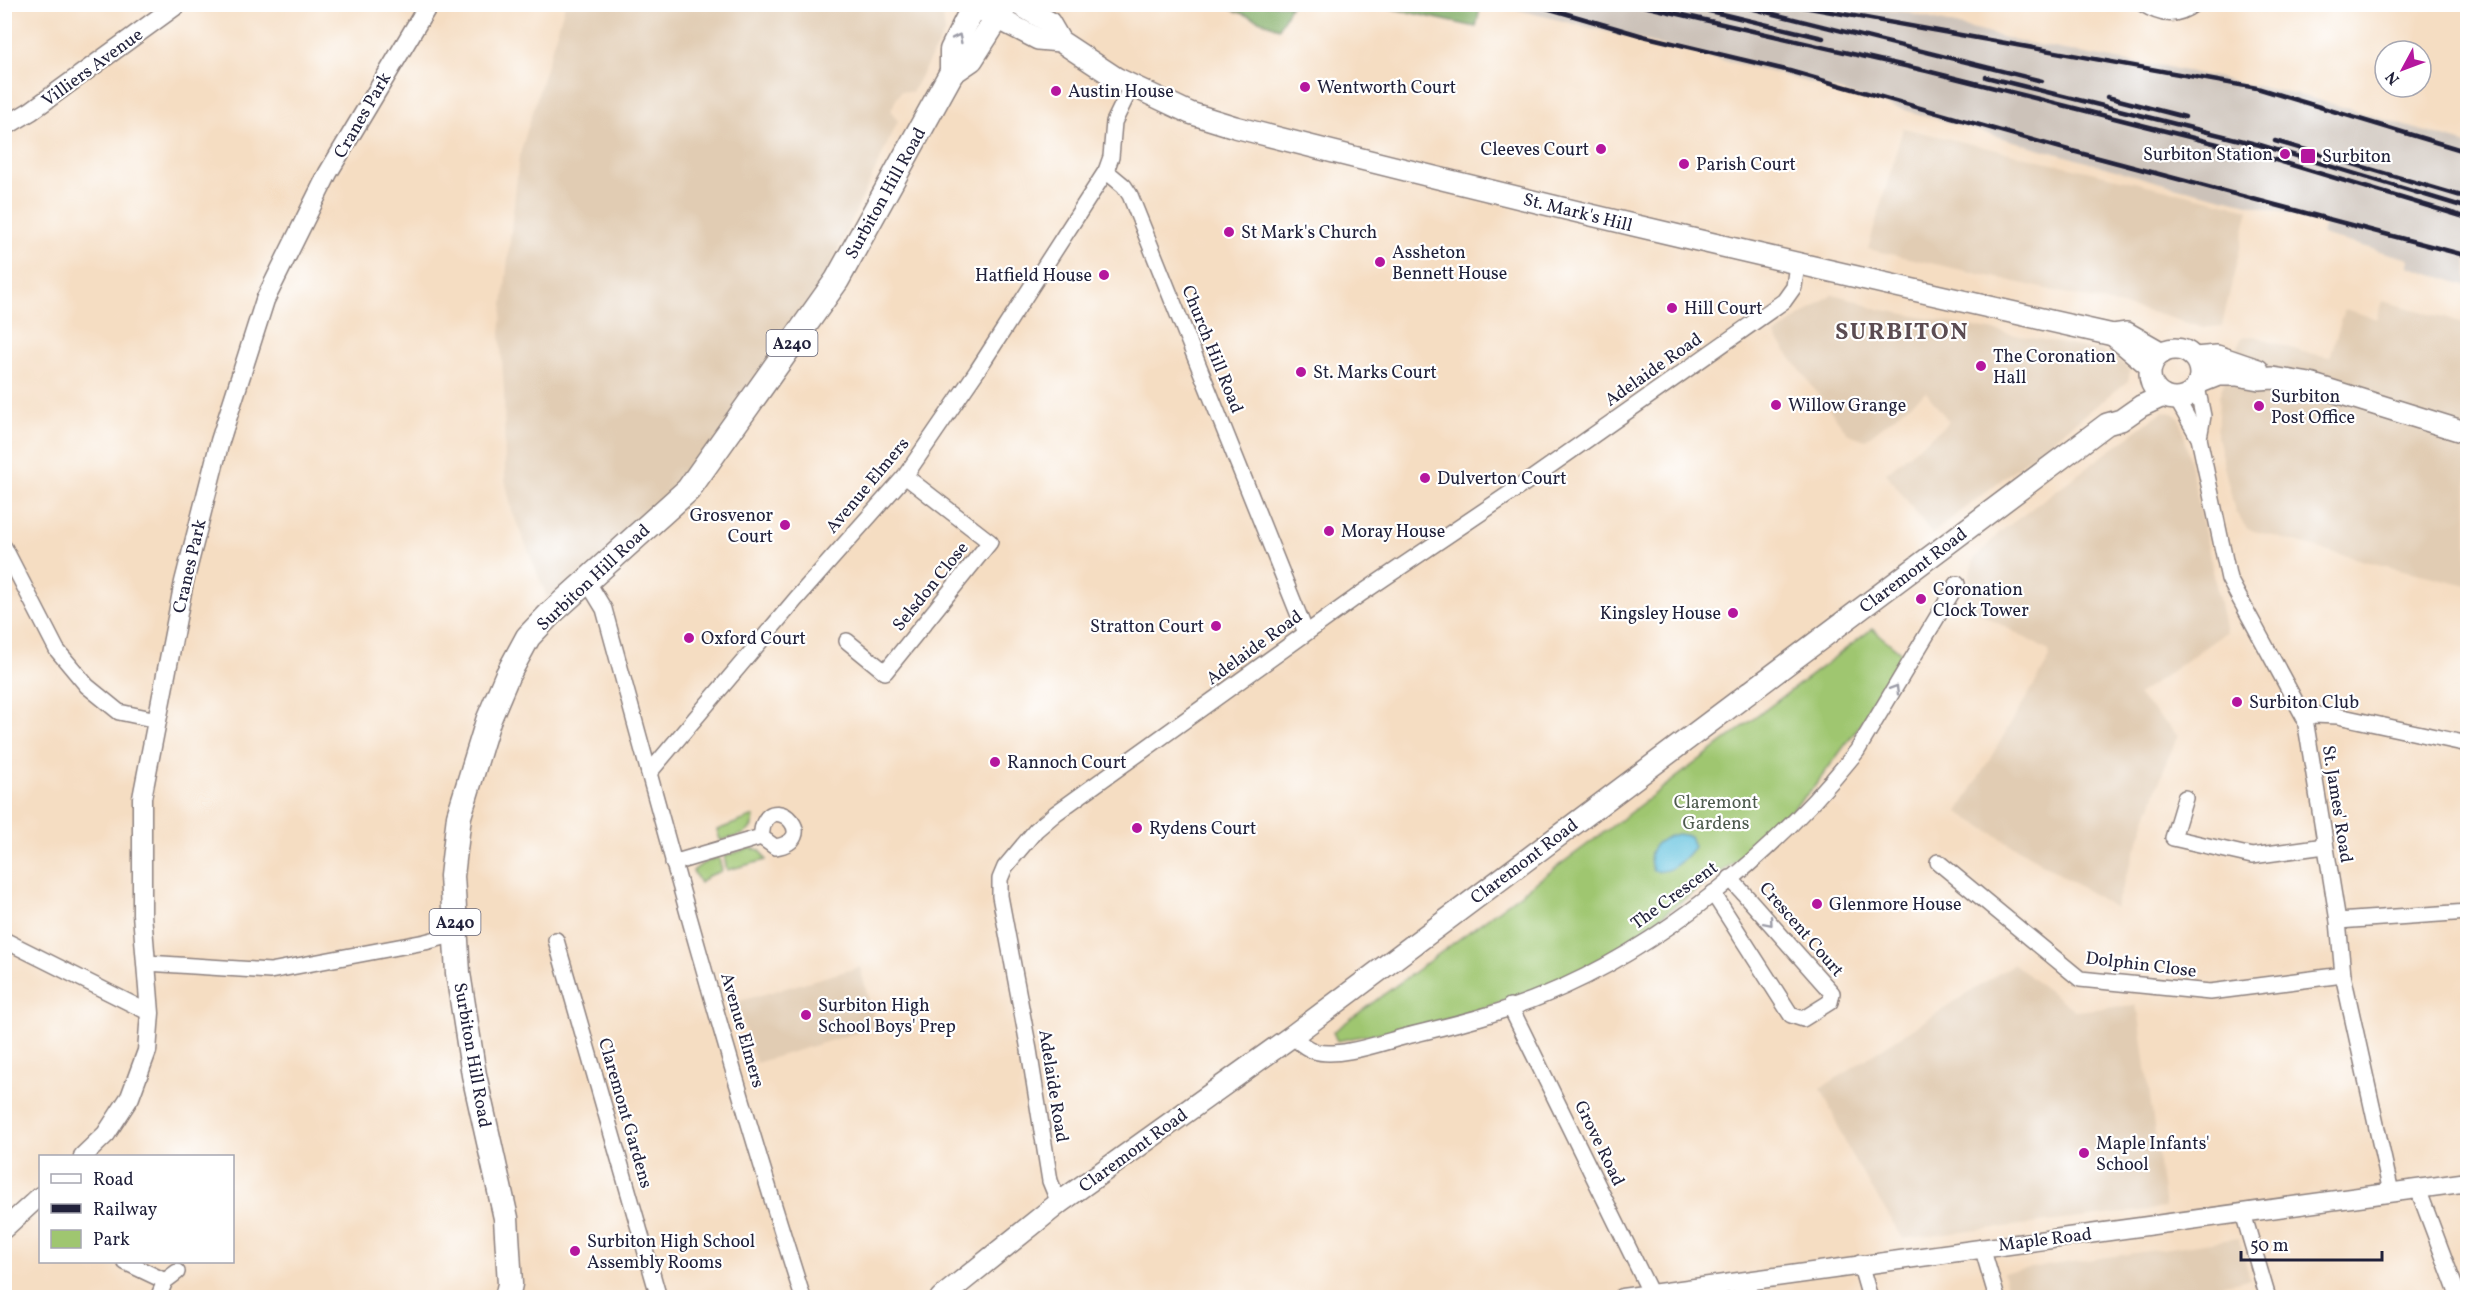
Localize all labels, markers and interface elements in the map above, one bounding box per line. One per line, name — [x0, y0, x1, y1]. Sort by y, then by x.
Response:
street label: Villiers Avenue — [37, 23, 148, 113]
one-way arrow — [950, 33, 962, 44]
north arrow — [2373, 39, 2433, 99]
text: N — [2381, 66, 2405, 89]
street label: Cranes Park — [329, 68, 398, 163]
place label: Wentworth Court — [1317, 76, 1456, 101]
place label: Austin House — [1068, 80, 1174, 105]
marker: Wentworth Court — [1298, 80, 1312, 94]
marker: Austin House — [1049, 84, 1063, 98]
street label: Surbiton Hill Road — [840, 123, 933, 264]
place label: Cleeves Court — [1480, 138, 1589, 163]
marker: Cleeves Court — [1594, 142, 1608, 156]
place label: Surbiton Station — [2143, 143, 2273, 168]
place label: Surbiton — [2322, 145, 2392, 170]
marker: Surbiton Station — [2278, 147, 2292, 161]
marker: Surbiton — [2299, 147, 2317, 165]
place label: Parish Court — [1696, 153, 1796, 178]
marker: Parish Court — [1677, 157, 1691, 171]
street label: St. Mark's Hill — [1520, 188, 1635, 239]
place label: St Mark's Church — [1241, 221, 1378, 246]
marker: St Mark's Church — [1222, 225, 1236, 239]
place label: Assheton Bennett House — [1392, 241, 1507, 287]
marker: Assheton Bennett House — [1373, 255, 1387, 269]
place label: Hatfield House — [975, 264, 1092, 289]
marker: Hatfield House — [1097, 268, 1111, 282]
street label: Church Hill Road — [1175, 282, 1249, 417]
place label: Hill Court — [1684, 297, 1763, 322]
marker: Hill Court — [1665, 301, 1679, 315]
district label: SURBITON — [1835, 316, 1969, 350]
street label: Adelaide Road — [1600, 327, 1708, 413]
road number: A240 — [766, 330, 818, 356]
place label: The Coronation Hall — [1993, 345, 2116, 391]
marker: The Coronation Hall — [1974, 359, 1988, 373]
place label: St. Marks Court — [1313, 361, 1437, 386]
marker: St. Marks Court — [1294, 365, 1308, 379]
place label: Surbiton Post Office — [2271, 385, 2355, 431]
place label: Willow Grange — [1788, 394, 1906, 419]
marker: Willow Grange — [1769, 398, 1783, 412]
marker: Surbiton Post Office — [2252, 399, 2266, 413]
street label: Avenue Elmers — [821, 433, 916, 539]
place label: Dulverton Court — [1437, 467, 1566, 492]
marker: Dulverton Court — [1418, 471, 1432, 485]
place label: Grosvenor Court — [690, 504, 773, 550]
street label: Cranes Park — [168, 517, 213, 616]
marker: Grosvenor Court — [778, 518, 792, 532]
street label: Surbiton Hill Road — [532, 519, 656, 637]
place label: Moray House — [1341, 520, 1445, 545]
street label: Claremont Road — [1855, 522, 1973, 620]
marker: Moray House — [1322, 524, 1336, 538]
street label: Selsdon Close — [887, 537, 975, 637]
place label: Coronation Clock Tower — [1933, 578, 2029, 624]
marker: Coronation Clock Tower — [1914, 592, 1928, 606]
place label: Kingsley House — [1600, 602, 1721, 627]
street label: Adelaide Road — [1202, 605, 1308, 692]
marker: Kingsley House — [1726, 606, 1740, 620]
place label: Stratton Court — [1090, 615, 1204, 640]
marker: Stratton Court — [1209, 619, 1223, 633]
place label: Oxford Court — [701, 627, 806, 652]
marker: Oxford Court — [682, 631, 696, 645]
one-way arrow — [1888, 685, 1900, 695]
place label: Surbiton Club — [2249, 691, 2359, 716]
marker: Surbiton Club — [2230, 695, 2244, 709]
street label: St. James' Road — [2315, 744, 2358, 865]
place label: Rannoch Court — [1007, 751, 1127, 776]
marker: Rannoch Court — [988, 755, 1002, 769]
park label: Claremont Gardens — [1674, 791, 1758, 837]
street label: Claremont Road — [1466, 813, 1584, 911]
place label: Rydens Court — [1149, 817, 1256, 842]
marker: Rydens Court — [1130, 821, 1144, 835]
street label: The Crescent — [1626, 856, 1724, 936]
street label: Crescent Court — [1753, 877, 1849, 983]
place label: Glenmore House — [1829, 893, 1962, 918]
marker: Glenmore House — [1810, 897, 1824, 911]
road number: A240 — [430, 909, 480, 935]
one-way arrow — [1762, 915, 1773, 925]
street label: Dolphin Close — [2084, 946, 2198, 985]
street label: Avenue Elmers — [713, 970, 770, 1091]
street label: Surbiton Hill Road — [446, 981, 497, 1130]
place label: Surbiton High School Boys' Prep — [818, 994, 956, 1040]
marker: Surbiton High School Boys' Prep — [799, 1008, 813, 1022]
street label: Adelaide Road — [1031, 1028, 1074, 1144]
street label: Claremont Gardens — [591, 1035, 658, 1191]
street label: Grove Road — [1567, 1097, 1630, 1191]
street label: Claremont Road — [1074, 1103, 1193, 1199]
place label: Maple Infants' School — [2096, 1132, 2210, 1178]
marker: Maple Infants' School — [2077, 1146, 2091, 1160]
legend — [39, 1155, 234, 1263]
text: Road — [93, 1168, 134, 1193]
text: Railway — [93, 1198, 157, 1223]
street label: Maple Road — [1997, 1222, 2093, 1259]
scale bar — [2241, 1224, 2382, 1262]
text: Park — [93, 1228, 130, 1253]
place label: Surbiton High School Assembly Rooms — [587, 1230, 755, 1276]
text: 50 m — [2250, 1234, 2289, 1259]
marker: Surbiton High School Assembly Rooms — [568, 1244, 582, 1258]

